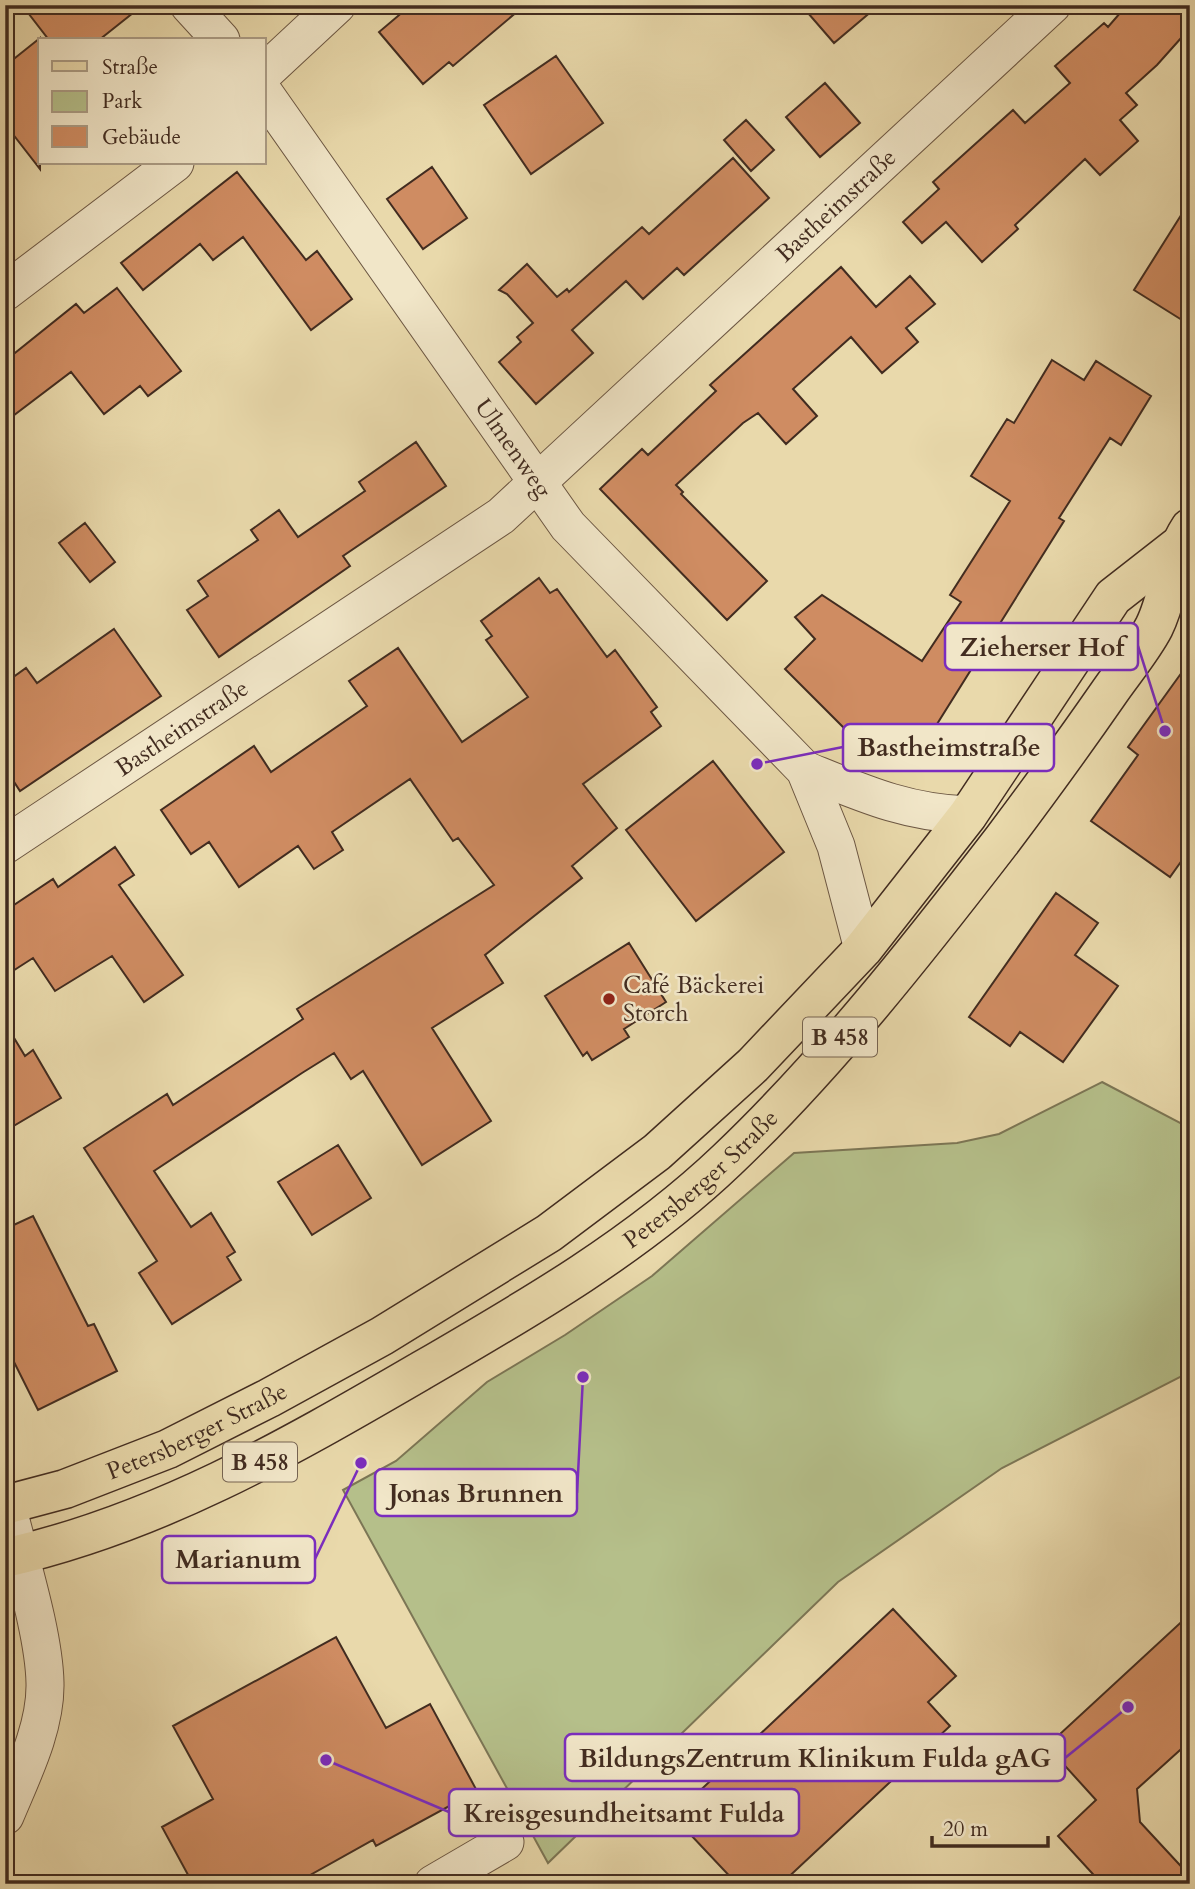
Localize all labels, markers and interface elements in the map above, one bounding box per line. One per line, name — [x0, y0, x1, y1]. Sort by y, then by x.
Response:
legend — [38, 38, 266, 164]
text: Straße — [102, 53, 158, 82]
text: Park — [102, 87, 143, 116]
text: Gebäude — [102, 123, 181, 152]
street label: Bastheimstraße — [769, 141, 904, 270]
street label: Ulmenweg — [467, 392, 560, 505]
callout: Zieherser Hof — [945, 623, 1138, 670]
text: Zieherser Hof — [960, 630, 1129, 665]
street label: Bastheimstraße — [109, 672, 255, 784]
callout: Bastheimstraße — [843, 724, 1054, 771]
text: Bastheimstraße — [857, 730, 1041, 765]
place label: Café Bäckerei Storch — [623, 969, 765, 1030]
marker: Café Bäckerei Storch — [601, 991, 617, 1007]
road number: B 458 — [803, 1018, 877, 1056]
street label: Petersberger Straße — [617, 1103, 786, 1257]
street label: Petersberger Straße — [102, 1375, 293, 1488]
road number: B 458 — [223, 1442, 297, 1482]
callout: Jonas Brunnen — [375, 1469, 577, 1516]
text: Jonas Brunnen — [385, 1476, 564, 1511]
callout: Marianum — [162, 1536, 315, 1583]
text: Marianum — [175, 1542, 301, 1577]
callout: BildungsZentrum Klinikum Fulda gAG — [565, 1734, 1065, 1781]
text: BildungsZentrum Klinikum Fulda gAG — [579, 1741, 1051, 1776]
callout: Kreisgesundheitsamt Fulda — [449, 1789, 799, 1836]
text: Kreisgesundheitsamt Fulda — [463, 1796, 785, 1831]
scale bar — [932, 1805, 1048, 1849]
text: 20 m — [943, 1815, 988, 1844]

